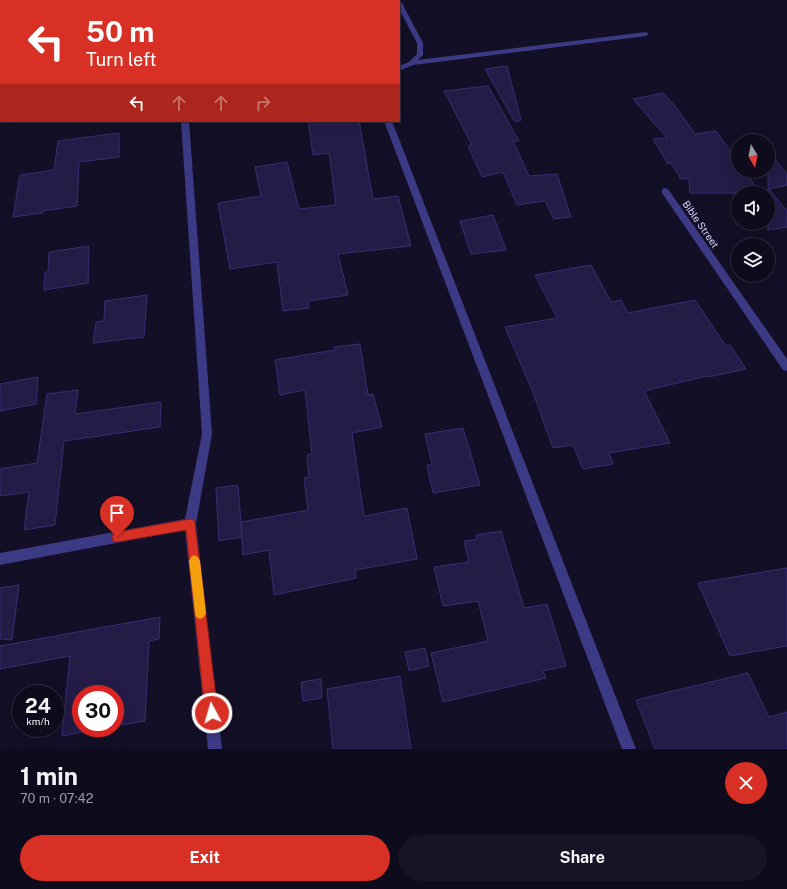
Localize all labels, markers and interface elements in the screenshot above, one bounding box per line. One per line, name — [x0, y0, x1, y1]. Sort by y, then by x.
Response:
text: 50 m — [86, 15, 154, 48]
icon: left — [20, 16, 72, 68]
text: Turn left — [86, 49, 156, 70]
icon: left — [126, 92, 148, 114]
icon: ahead — [168, 92, 190, 114]
icon: ahead — [210, 92, 232, 114]
icon: right — [252, 92, 274, 114]
north arrow — [731, 134, 775, 178]
map controls — [731, 134, 775, 282]
button: sound — [731, 186, 775, 230]
street label: Bible Street — [680, 198, 722, 250]
button: layers — [731, 238, 775, 282]
pin — [100, 496, 134, 537]
icon: arrive — [106, 502, 128, 524]
speed limit sign: 30 — [72, 685, 124, 737]
position arrow — [191, 692, 233, 734]
text: 24 — [25, 694, 51, 718]
text: km/h — [26, 715, 50, 727]
text: 1 min — [20, 762, 78, 790]
button: close — [725, 762, 767, 804]
text: 70 m · 07:42 — [20, 791, 93, 806]
button: Exit — [20, 835, 390, 881]
button: Share — [398, 835, 767, 881]

